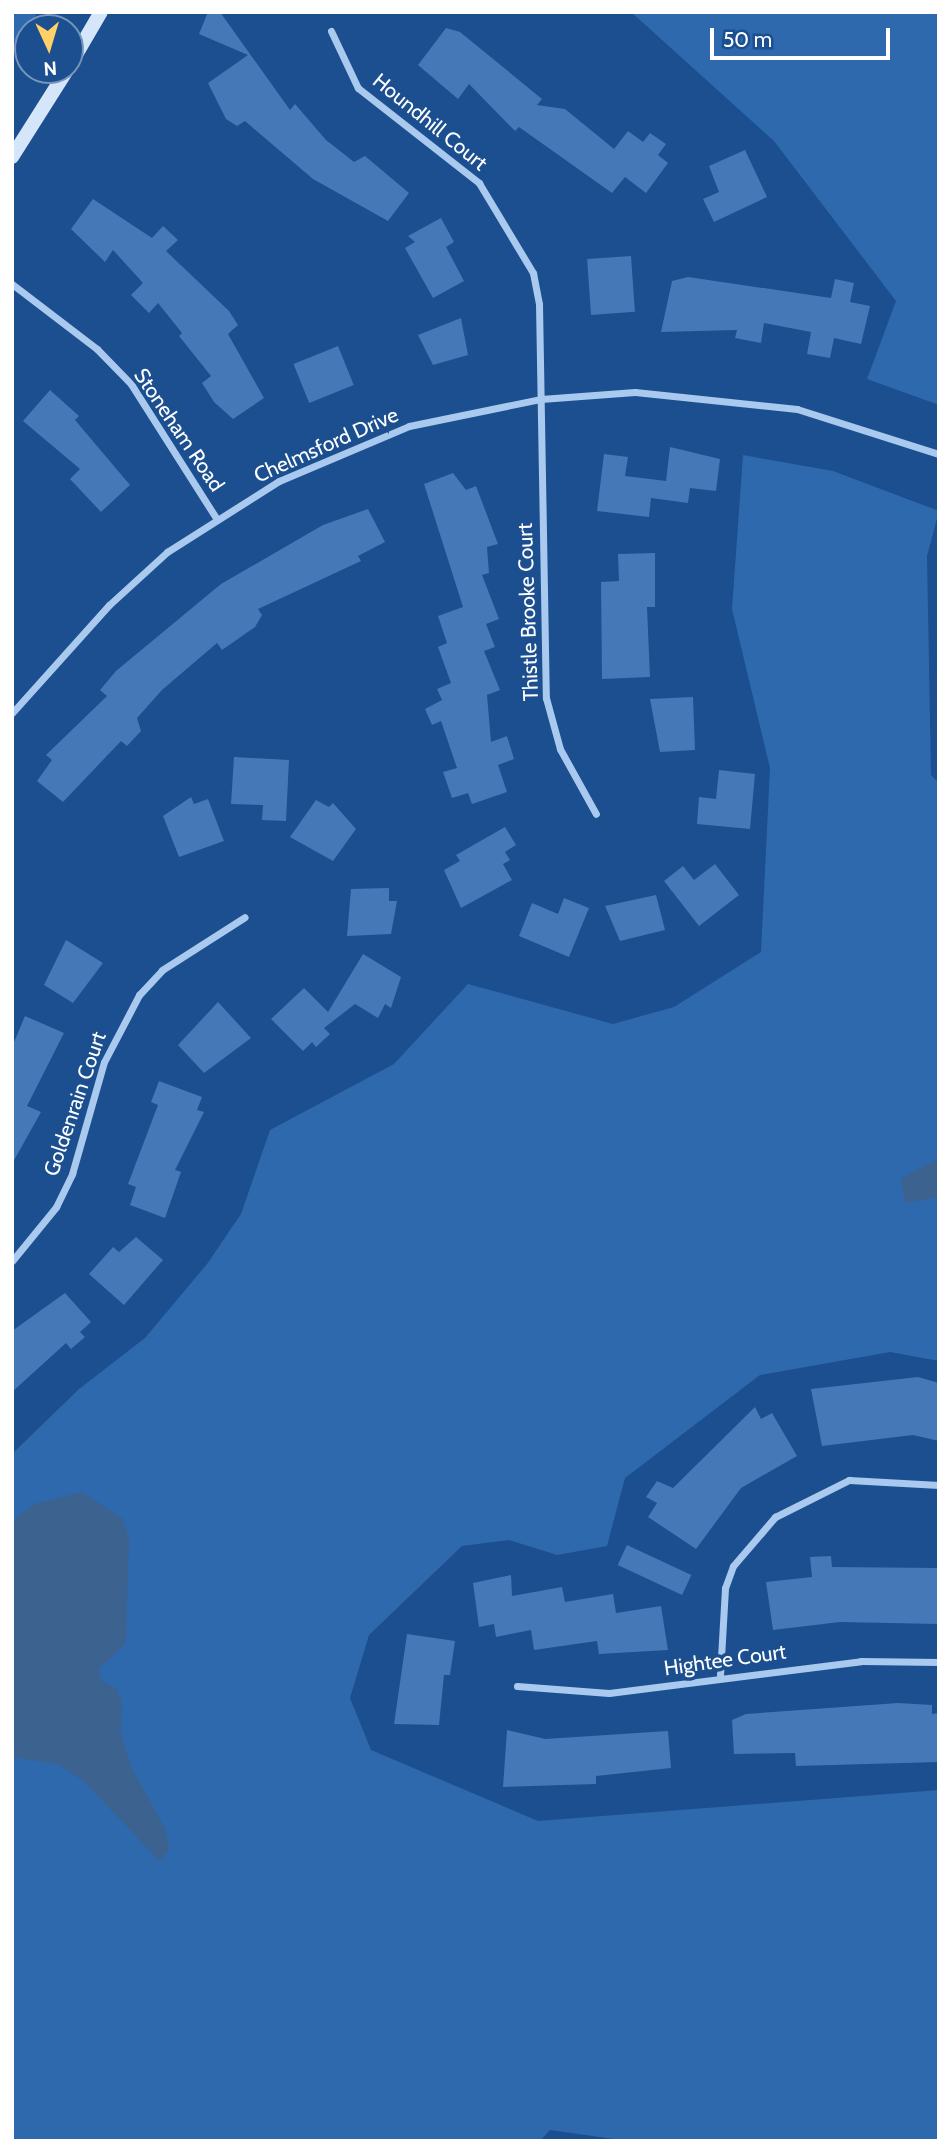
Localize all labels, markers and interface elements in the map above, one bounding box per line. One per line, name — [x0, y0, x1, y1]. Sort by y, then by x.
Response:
north arrow — [14, 14, 84, 84]
scale bar — [713, 14, 893, 58]
text: 50 m — [723, 27, 772, 52]
text: N — [43, 57, 58, 80]
street label: Houndhill Court — [368, 68, 492, 176]
street label: Stoneham Road — [129, 364, 229, 496]
street label: Chelmsford Drive — [250, 402, 402, 488]
street label: Thistle Brooke Court — [512, 523, 544, 701]
street label: Goldenrain Court — [39, 1029, 111, 1179]
street label: Hightee Court — [662, 1639, 788, 1681]

